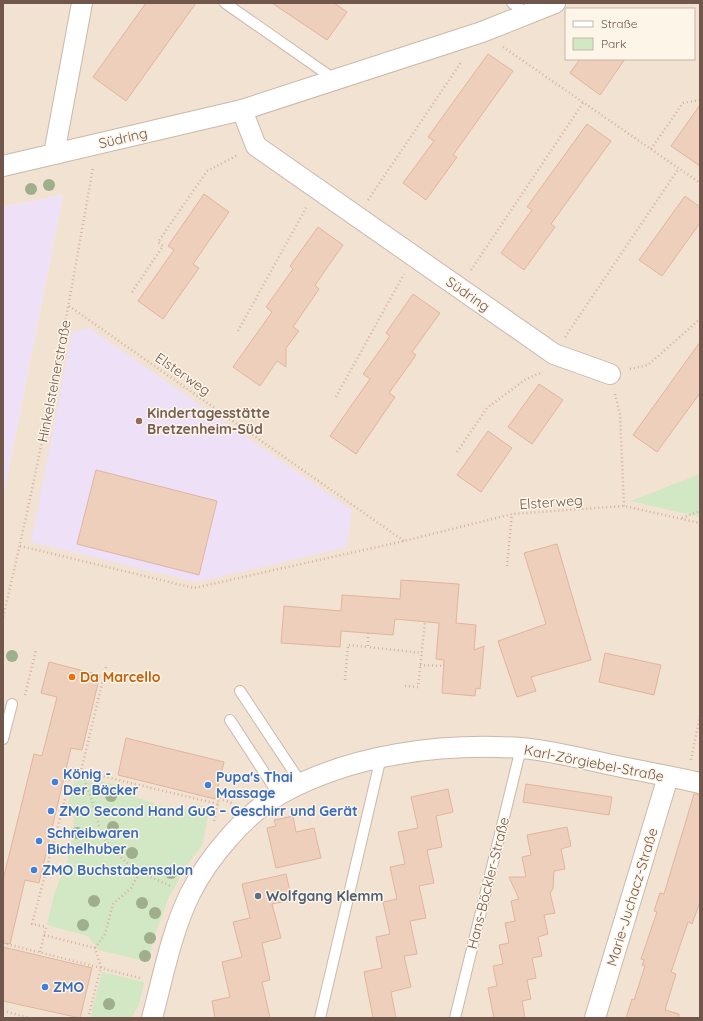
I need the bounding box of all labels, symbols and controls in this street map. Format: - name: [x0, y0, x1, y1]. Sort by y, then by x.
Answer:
- legend: [565, 8, 695, 60]
- text: Straße: [601, 16, 638, 31]
- text: Park: [601, 36, 626, 51]
- street label: Südring: [97, 124, 149, 152]
- street label: Südring: [443, 272, 493, 316]
- street label: Hinkelsteinerstraße: [33, 318, 75, 444]
- street label: Elsterweg: [152, 348, 214, 400]
- place label: Kindertagesstätte Bretzenheim-Süd: [147, 404, 270, 438]
- marker: Kindertagesstätte Bretzenheim-Süd: [134, 416, 144, 426]
- street label: Elsterweg: [519, 491, 583, 513]
- place label: Da Marcello: [80, 668, 161, 686]
- marker: Da Marcello: [67, 672, 77, 682]
- street label: Karl-Zörgiebel-Straße: [523, 741, 666, 785]
- place label: König - Der Bäcker: [63, 765, 139, 799]
- place label: Pupa's Thai Massage: [216, 768, 293, 802]
- marker: König - Der Bäcker: [50, 777, 60, 787]
- marker: Pupa's Thai Massage: [203, 780, 213, 790]
- place label: ZMO Second Hand GuG – Geschirr und Gerät: [59, 802, 358, 820]
- marker: ZMO Second Hand GuG – Geschirr und Gerät: [46, 806, 56, 816]
- street label: Hans-Böckler-Straße: [463, 815, 513, 951]
- place label: Schreibwaren Bichelhuber: [47, 824, 139, 858]
- street label: Marie-Juchacz-Straße: [602, 826, 662, 968]
- marker: Schreibwaren Bichelhuber: [34, 836, 44, 846]
- place label: ZMO Buchstabensalon: [42, 861, 193, 879]
- marker: ZMO Buchstabensalon: [29, 865, 39, 875]
- place label: Wolfgang Klemm: [266, 887, 383, 905]
- marker: Wolfgang Klemm: [253, 891, 263, 901]
- place label: ZMO: [53, 978, 85, 996]
- marker: ZMO: [40, 982, 50, 992]

